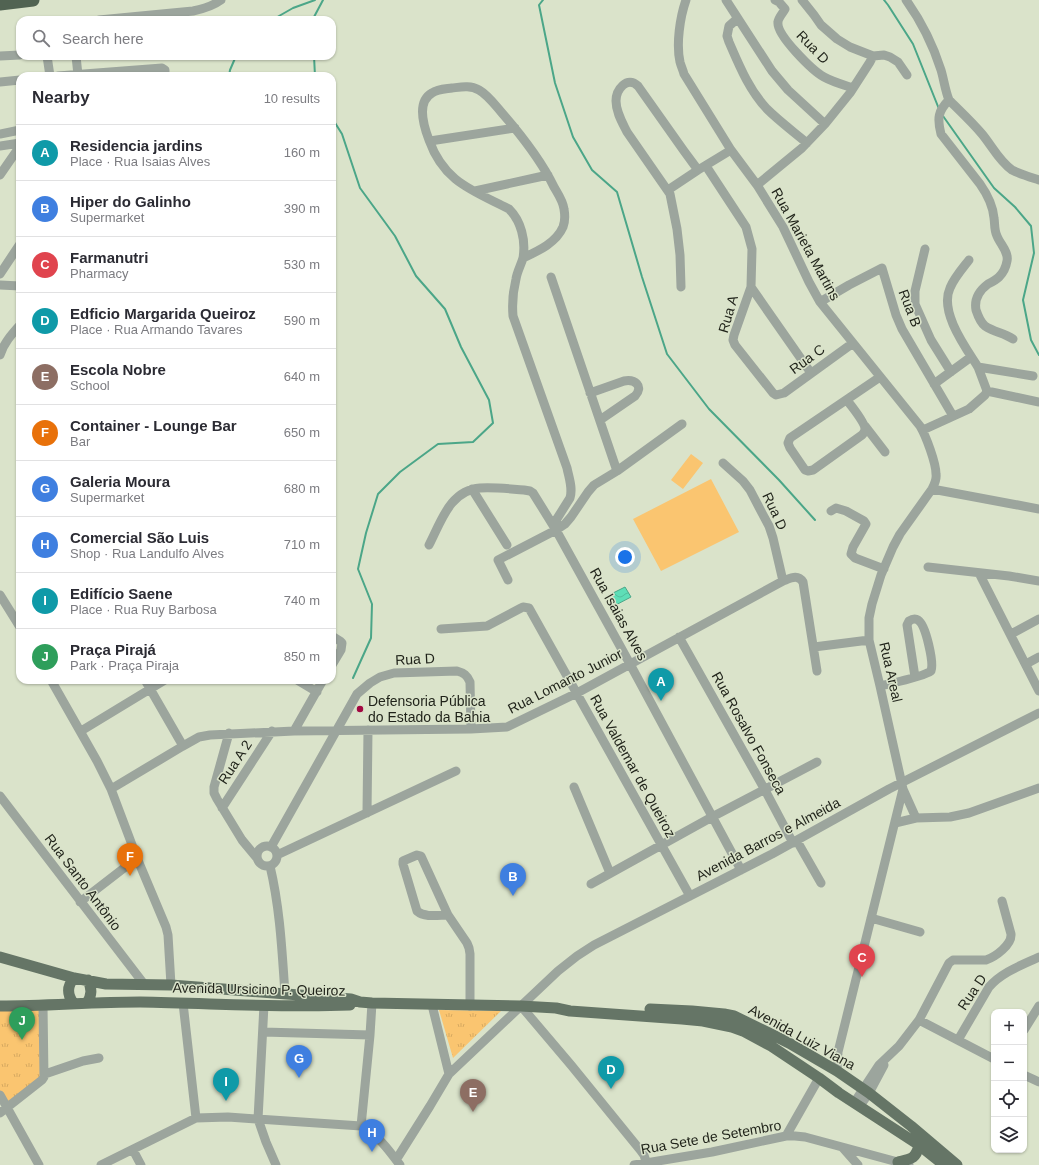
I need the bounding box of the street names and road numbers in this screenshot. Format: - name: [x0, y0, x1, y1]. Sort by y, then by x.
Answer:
- street label: Rua D: [793, 27, 833, 67]
- street label: Rua Marieta Martins: [768, 185, 844, 303]
- street label: Rua B: [896, 287, 924, 329]
- street label: Rua A: [715, 293, 741, 335]
- street label: Rua C: [786, 341, 828, 377]
- street label: Rua D: [759, 490, 791, 532]
- street label: Rua Isaias Alves: [587, 565, 651, 663]
- street label: Rua Areal: [876, 640, 906, 704]
- street label: Rua Lomanto Junior: [505, 645, 625, 717]
- street label: Rua D: [395, 650, 435, 668]
- street label: Rua Rosalvo Fonseca: [709, 669, 789, 797]
- street label: Rua Valdemar de Queiroz: [587, 692, 679, 840]
- street label: Rua A 2: [215, 737, 255, 787]
- street label: Avenida Barros e Almeida: [693, 794, 843, 884]
- street label: Rua Santo Antônio: [41, 831, 125, 934]
- street label: Rua D: [954, 971, 990, 1013]
- street label: Avenida Ursicino P. Queiroz: [172, 979, 346, 999]
- street label: Avenida Luiz Viana: [746, 1001, 858, 1073]
- street label: Rua Sete de Setembro: [639, 1117, 783, 1157]

